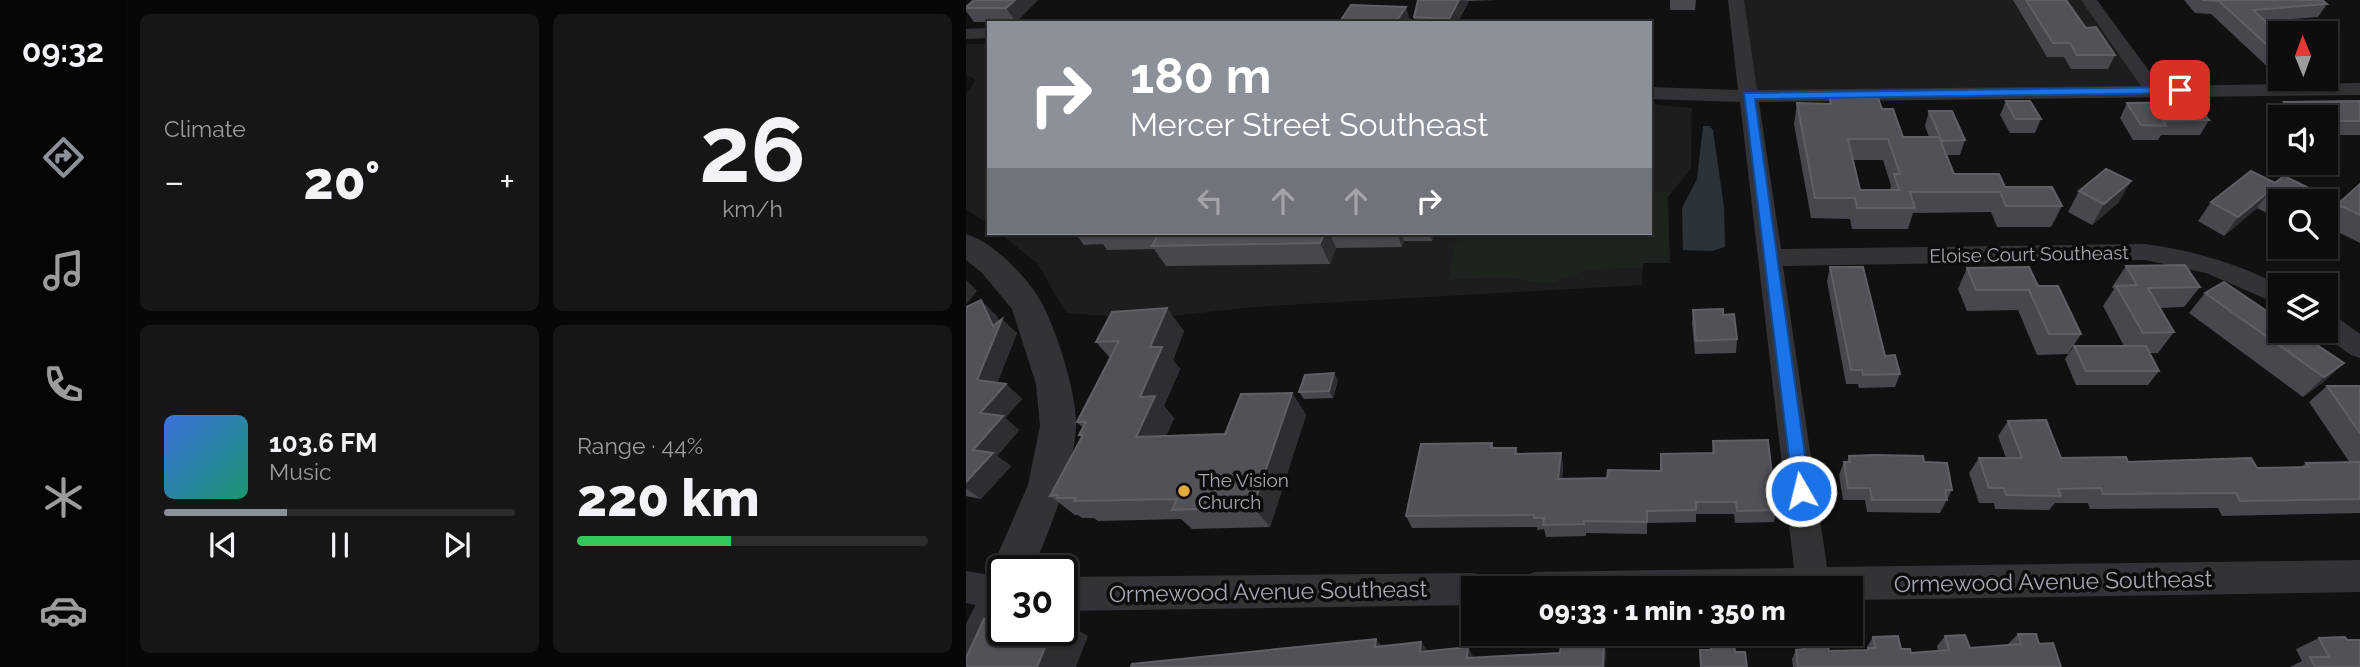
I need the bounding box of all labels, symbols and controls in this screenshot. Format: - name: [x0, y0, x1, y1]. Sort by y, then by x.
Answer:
- north arrow: [2268, 21, 2338, 91]
- map controls: [2268, 21, 2338, 343]
- text: 09:32: [22, 32, 104, 69]
- text: 180 m: [1130, 47, 1271, 104]
- icon: right: [1015, 49, 1106, 140]
- pin: [2150, 60, 2210, 120]
- icon: arrive: [2161, 71, 2199, 109]
- text: 26: [699, 96, 806, 203]
- button: sound: [2268, 105, 2338, 175]
- text: Mercer Street Southeast: [1130, 106, 1488, 143]
- text: Climate: [164, 115, 246, 142]
- icon: directions: [39, 133, 88, 182]
- text: 20°: [304, 150, 380, 211]
- text: −: [164, 159, 184, 204]
- text: +: [499, 159, 515, 204]
- icon: left: [1191, 182, 1229, 220]
- icon: ahead: [1264, 182, 1302, 220]
- icon: ahead: [1337, 182, 1375, 220]
- icon: right: [1410, 182, 1448, 220]
- button: search: [2268, 189, 2338, 259]
- text: km/h: [722, 195, 783, 222]
- street label: Eloise Court Southeast: [1929, 241, 2130, 267]
- icon: music: [39, 246, 88, 295]
- button: layers: [2268, 273, 2338, 343]
- icon: phone: [39, 360, 88, 409]
- text: 103.6 FM: [269, 428, 378, 458]
- text: Range · 44%: [577, 432, 703, 459]
- position arrow: [1764, 454, 1838, 528]
- text: Music: [269, 458, 332, 485]
- text: 220 km: [577, 467, 760, 528]
- place label: The Vision Church: [1198, 469, 1289, 513]
- icon: climate: [39, 473, 88, 522]
- marker: The Vision Church: [1176, 483, 1192, 499]
- icon: previous: [204, 526, 242, 564]
- icon: pause: [321, 526, 359, 564]
- icon: next: [438, 526, 476, 564]
- speed limit sign: 30: [987, 555, 1078, 646]
- street label: Ormewood Avenue Southeast: [1894, 565, 2213, 597]
- street label: Ormewood Avenue Southeast: [1109, 575, 1428, 607]
- icon: car: [39, 586, 88, 635]
- text: 09:33 · 1 min · 350 m: [1538, 596, 1786, 626]

